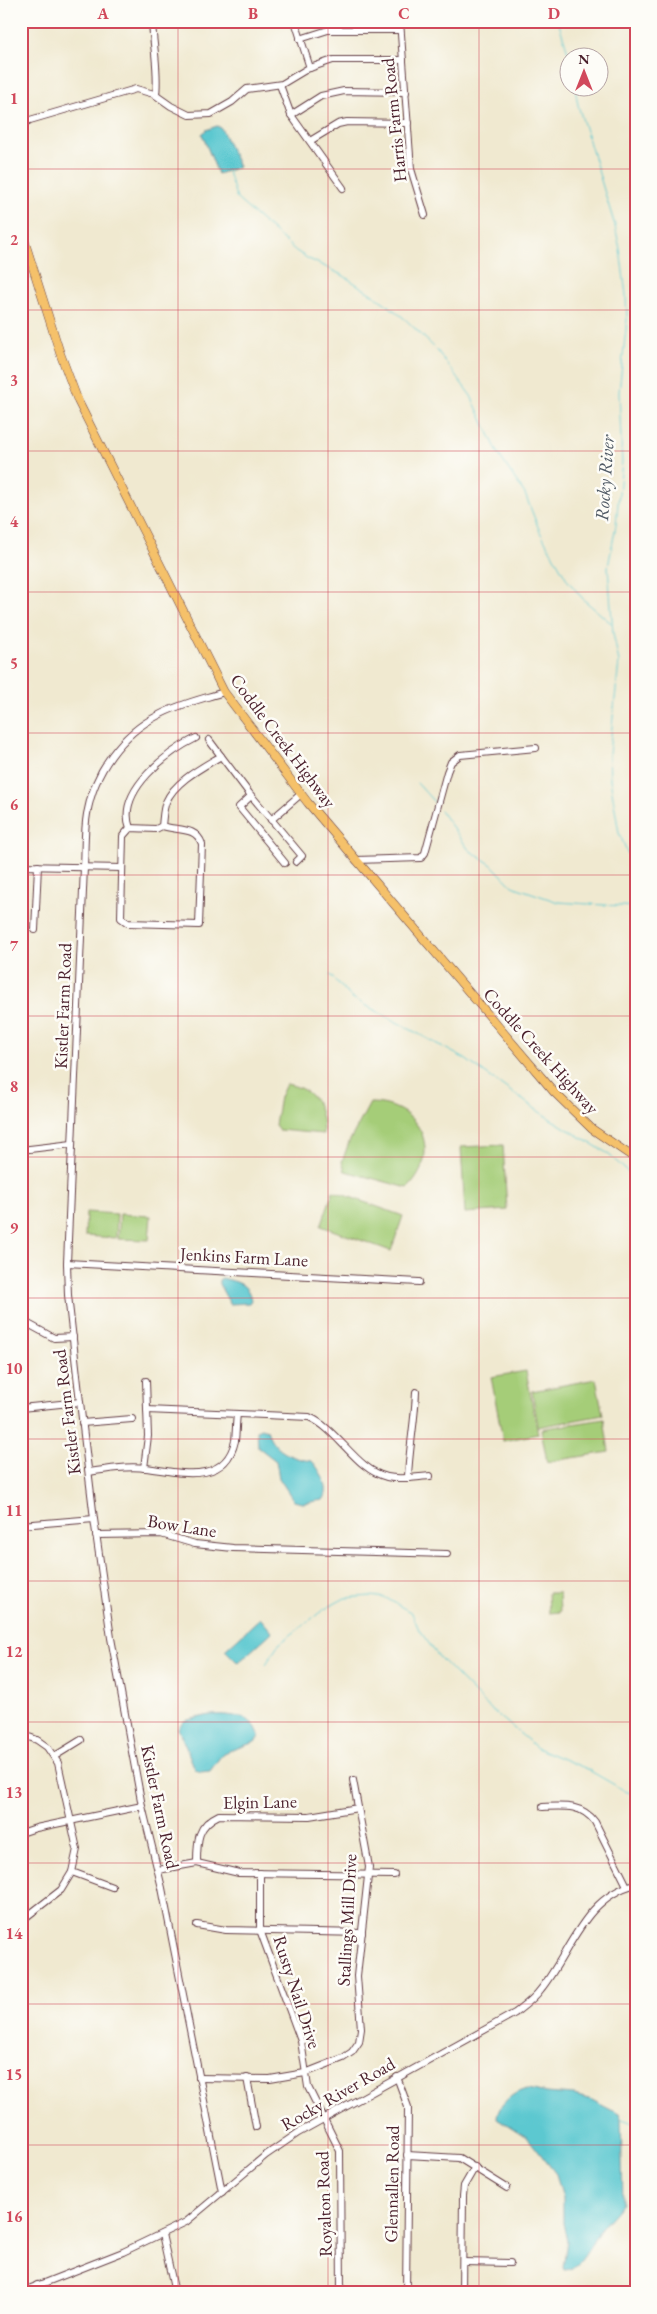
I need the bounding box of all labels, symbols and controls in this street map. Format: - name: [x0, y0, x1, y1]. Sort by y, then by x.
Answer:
- text: A: [96, 3, 109, 24]
- text: B: [248, 3, 258, 24]
- text: C: [398, 3, 410, 24]
- text: D: [548, 3, 560, 24]
- north arrow: [560, 48, 610, 98]
- text: N: [578, 50, 590, 68]
- street label: Harris Farm Road: [375, 56, 411, 183]
- text: 1: [10, 88, 18, 109]
- text: 2: [10, 229, 19, 250]
- text: 3: [10, 370, 18, 391]
- water label: Rocky River: [589, 433, 620, 522]
- text: 4: [10, 511, 19, 532]
- text: 5: [10, 653, 18, 674]
- street label: Coddle Creek Highway: [225, 669, 341, 812]
- text: 6: [10, 794, 19, 815]
- text: 7: [10, 935, 19, 956]
- street label: Kistler Farm Road: [49, 942, 76, 1069]
- street label: Coddle Creek Highway: [479, 983, 604, 1119]
- text: 8: [10, 1076, 18, 1097]
- text: 9: [10, 1217, 19, 1238]
- street label: Jenkins Farm Lane: [177, 1242, 309, 1271]
- street label: Kistler Farm Road: [47, 1347, 86, 1476]
- text: 10: [6, 1358, 23, 1379]
- text: 11: [6, 1500, 22, 1521]
- street label: Bow Lane: [146, 1509, 218, 1542]
- text: 12: [6, 1641, 23, 1662]
- street label: Kistler Farm Road: [136, 1743, 185, 1872]
- text: 13: [6, 1782, 22, 1803]
- street label: Elgin Lane: [223, 1789, 297, 1814]
- street label: Stallings Mill Drive: [332, 1853, 361, 1987]
- text: 14: [6, 1923, 23, 1944]
- street label: Rusty Nail Drive: [268, 1932, 327, 2051]
- street label: Rocky River Road: [277, 2051, 400, 2136]
- text: 15: [6, 2064, 22, 2085]
- street label: Glennallen Road: [379, 2124, 404, 2243]
- street label: Royalton Road: [310, 2150, 337, 2257]
- text: 16: [6, 2206, 23, 2227]

